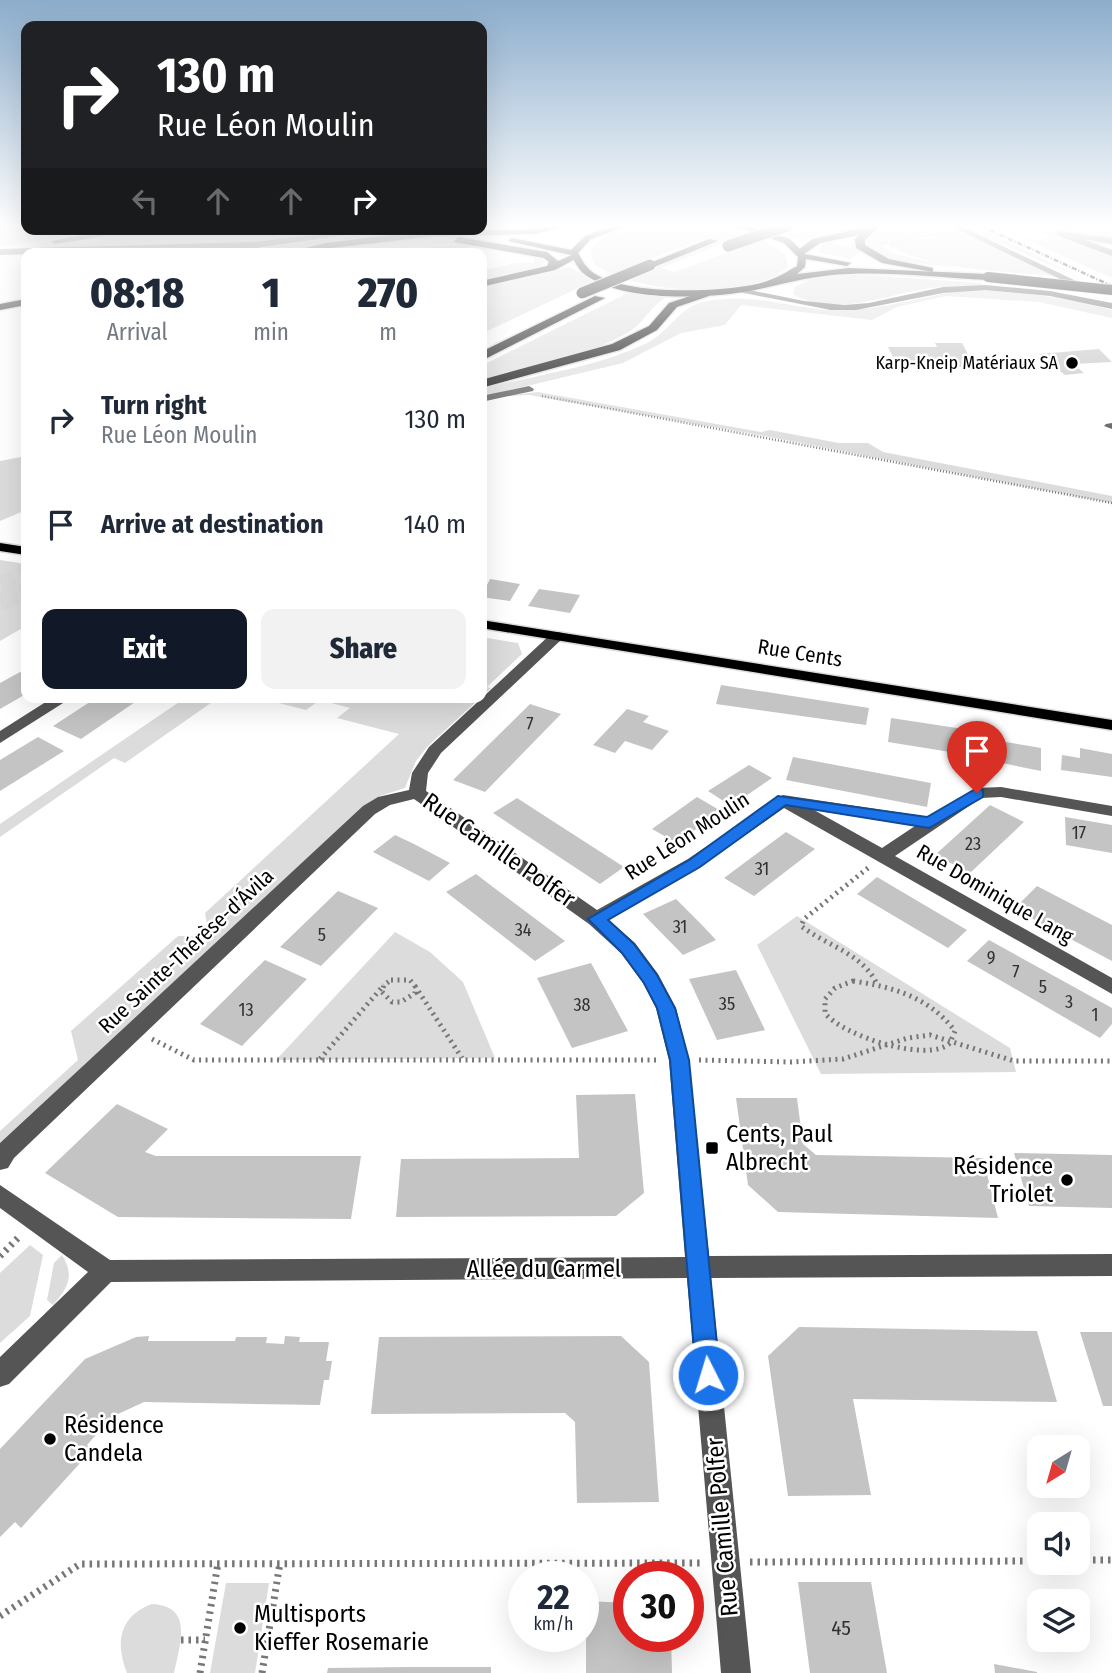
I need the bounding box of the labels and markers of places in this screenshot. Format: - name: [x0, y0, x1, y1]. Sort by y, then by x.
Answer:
- place label: Karp-Kneip Matériaux SA: [875, 352, 1059, 374]
- marker: Karp-Kneip Matériaux SA: [1064, 355, 1080, 371]
- pin: [947, 721, 1007, 793]
- place label: Cents, Paul Albrecht: [726, 1120, 833, 1176]
- marker: Cents, Paul Albrecht: [704, 1140, 720, 1156]
- place label: Résidence Triolet: [953, 1152, 1053, 1208]
- marker: Résidence Triolet: [1059, 1172, 1075, 1188]
- place label: Résidence Candela: [64, 1411, 164, 1467]
- marker: Résidence Candela: [42, 1431, 58, 1447]
- place label: Multisports Kieffer Rosemarie: [254, 1600, 429, 1656]
- marker: Multisports Kieffer Rosemarie: [232, 1620, 248, 1636]

